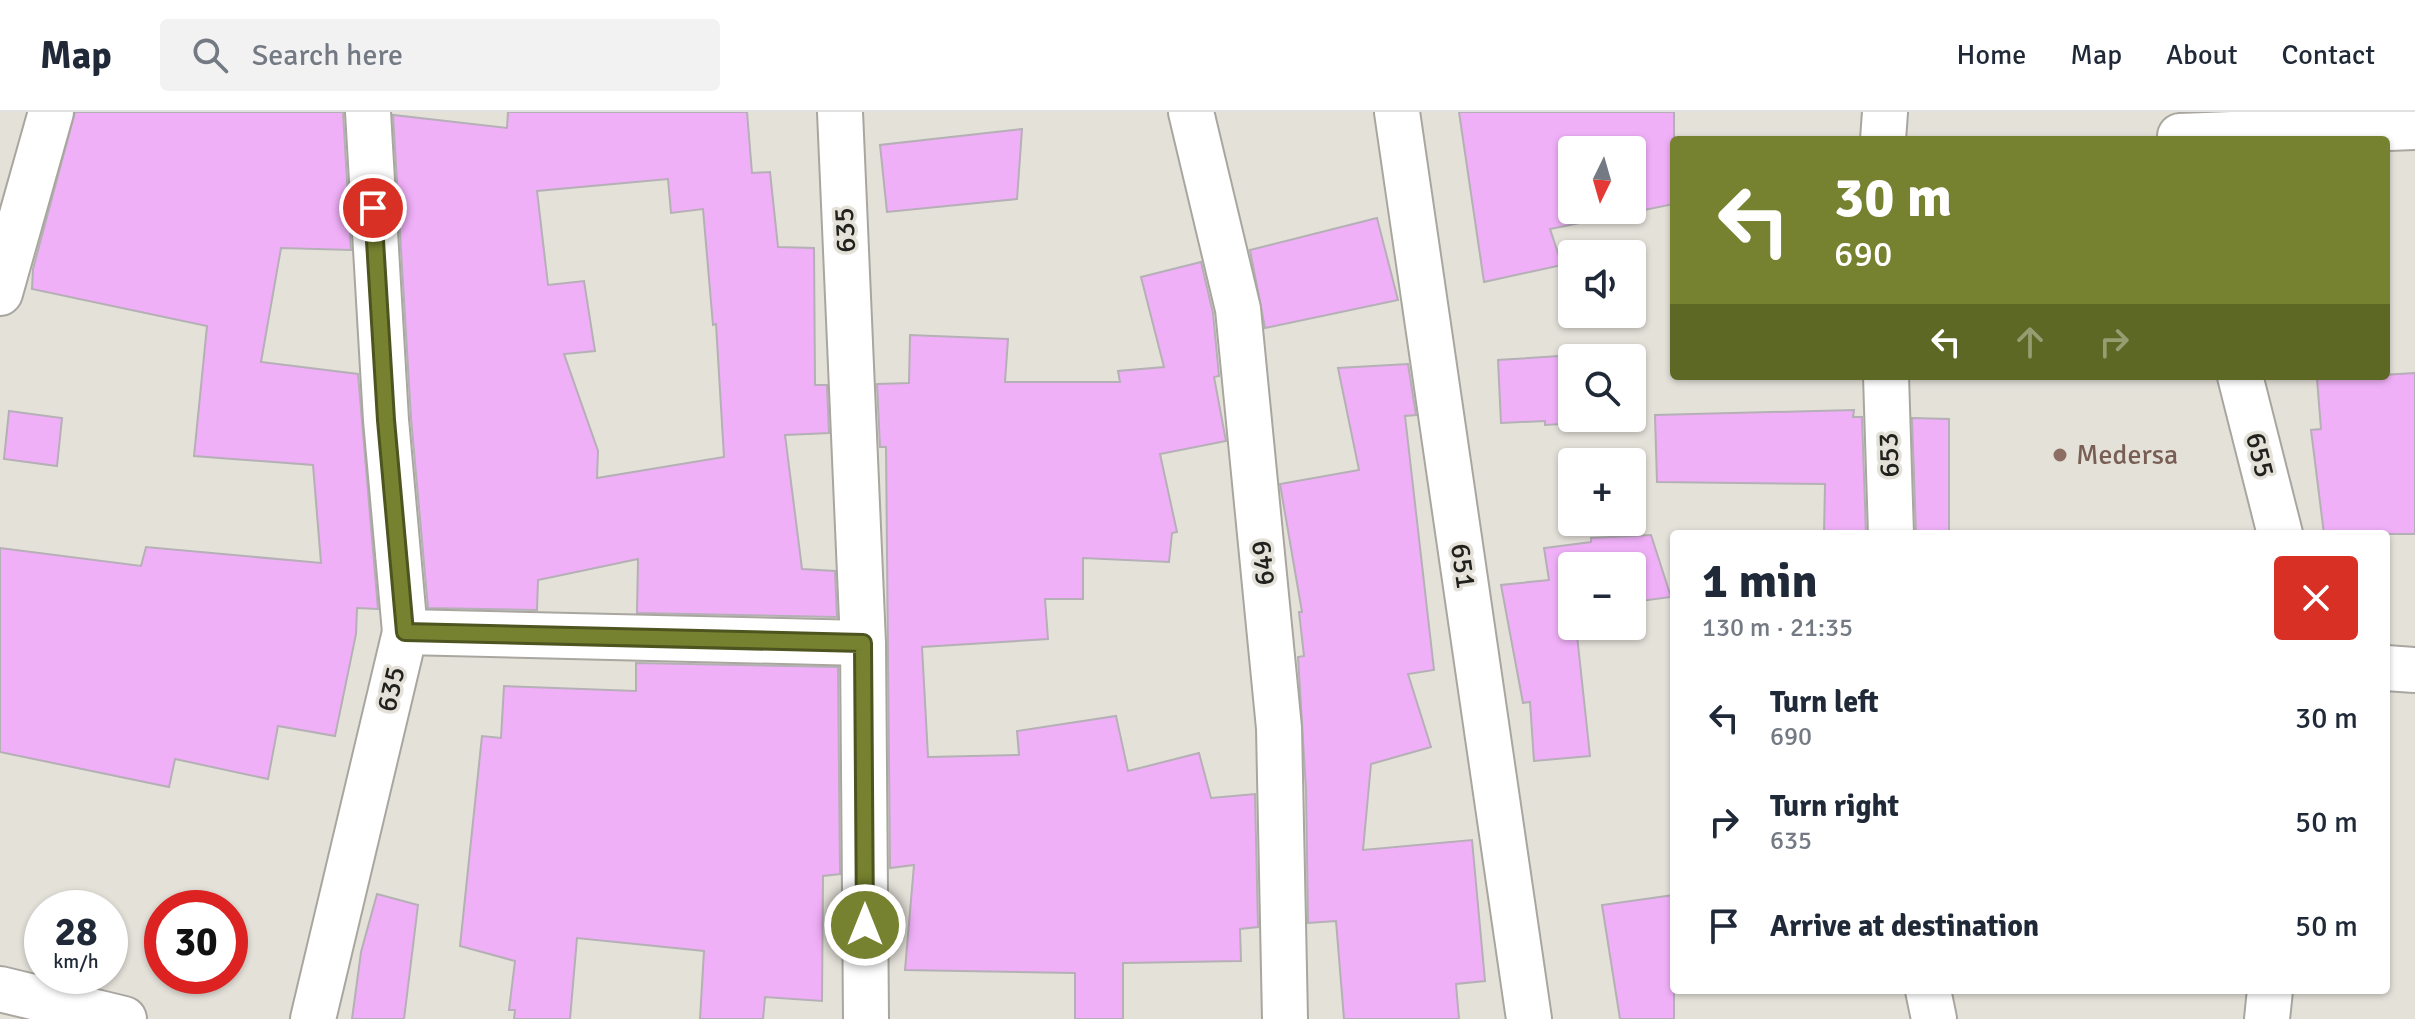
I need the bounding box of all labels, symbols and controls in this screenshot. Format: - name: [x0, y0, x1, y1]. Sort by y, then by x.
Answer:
- search box: [160, 19, 720, 91]
- text: Map: [40, 32, 112, 79]
- icon: search: [188, 33, 232, 77]
- text: Search here: [252, 37, 403, 74]
- text: Home: [1957, 38, 2026, 72]
- text: Map: [2070, 38, 2122, 72]
- text: About: [2166, 38, 2238, 72]
- text: Contact: [2282, 38, 2375, 72]
- north arrow: [1558, 136, 1646, 224]
- map controls: [1558, 136, 1646, 640]
- text: 30 m: [1834, 163, 1952, 232]
- icon: left: [1702, 168, 1806, 272]
- pin: [339, 174, 407, 242]
- icon: arrive: [351, 186, 395, 230]
- street label: 635: [827, 206, 863, 254]
- text: 690: [1834, 232, 1892, 277]
- button: sound: [1558, 240, 1646, 328]
- icon: left: [1924, 320, 1968, 364]
- icon: ahead: [2008, 320, 2052, 364]
- icon: right: [2092, 320, 2136, 364]
- button: search: [1558, 344, 1646, 432]
- street label: 655: [2238, 429, 2282, 481]
- street label: 653: [1871, 432, 1907, 478]
- place label: Medersa: [2076, 438, 2178, 472]
- marker: Medersa: [2051, 446, 2069, 464]
- button: +: [1558, 448, 1646, 536]
- street label: 649: [1244, 539, 1282, 587]
- street label: 651: [1443, 541, 1483, 591]
- button: −: [1558, 552, 1646, 640]
- text: 1 min: [1702, 552, 1818, 611]
- button: close: [2274, 556, 2358, 640]
- text: 130 m · 21:35: [1702, 612, 1853, 644]
- street label: 635: [369, 663, 413, 715]
- text: Turn left: [1770, 684, 1879, 721]
- icon: left: [1702, 696, 1746, 740]
- text: 30 m: [2295, 700, 2358, 737]
- text: 690: [1770, 721, 1812, 753]
- text: Turn right: [1770, 788, 1899, 825]
- icon: right: [1702, 800, 1746, 844]
- text: 50 m: [2295, 804, 2358, 841]
- text: 635: [1770, 825, 1812, 857]
- position arrow: [823, 883, 907, 967]
- speed limit sign: 30: [144, 890, 248, 994]
- icon: arrive: [1702, 904, 1746, 948]
- text: 28: [54, 907, 98, 957]
- text: Arrive at destination: [1770, 908, 2039, 945]
- text: 50 m: [2295, 908, 2358, 945]
- text: km/h: [53, 949, 99, 974]

